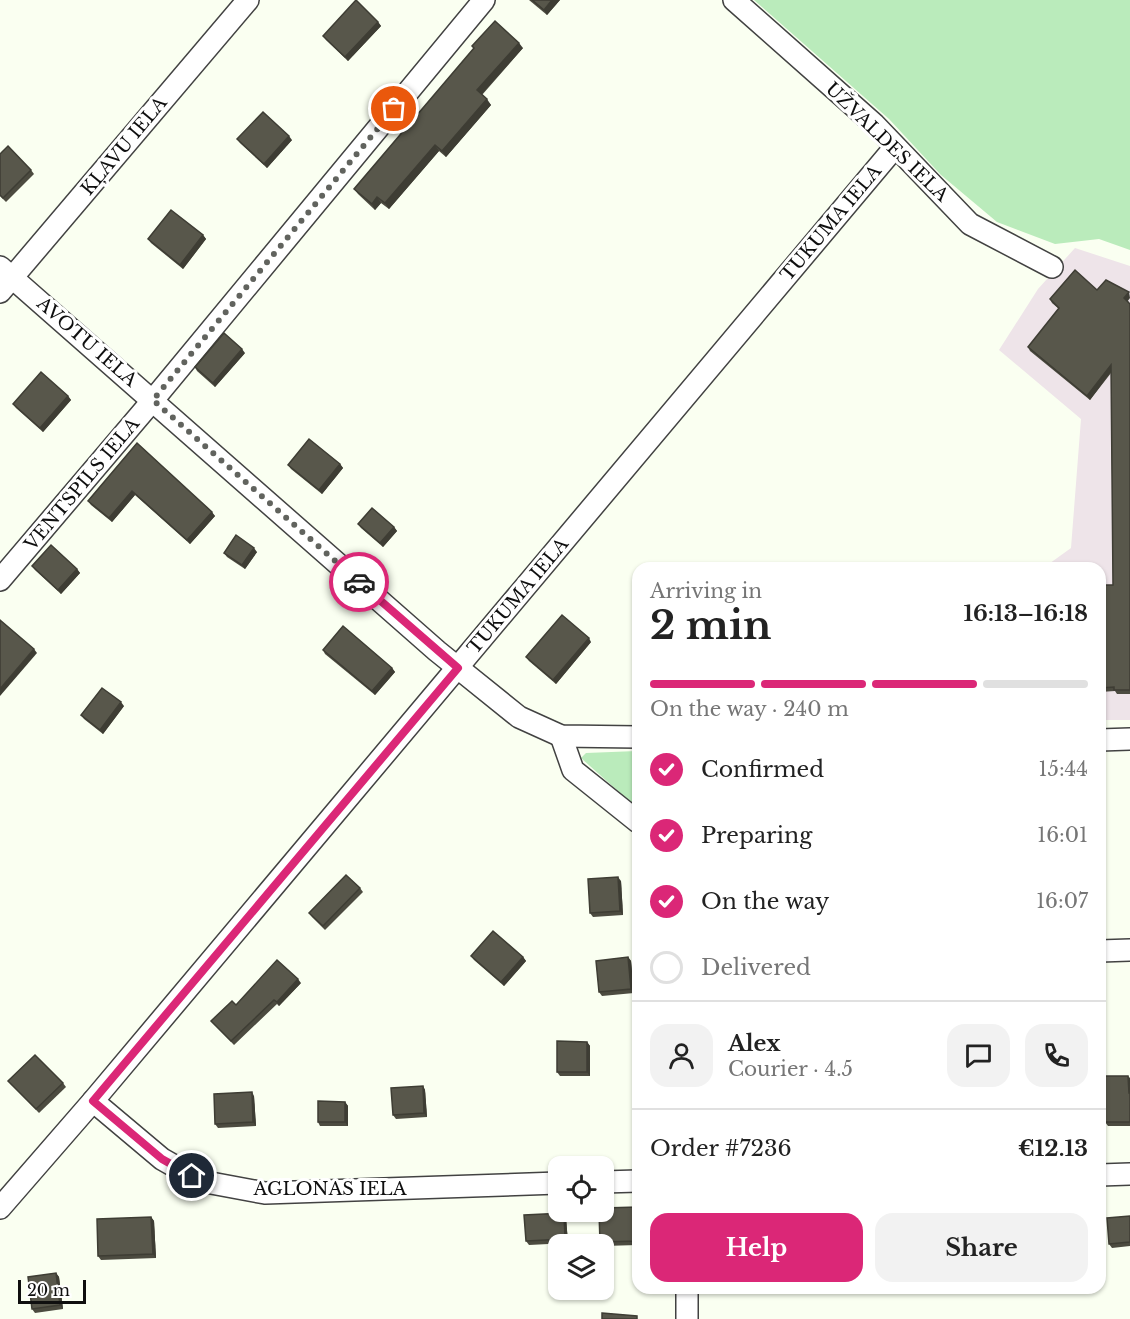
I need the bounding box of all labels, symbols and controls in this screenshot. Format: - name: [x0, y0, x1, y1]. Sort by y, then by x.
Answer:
- street label: UŽVALDES IELA: [821, 77, 954, 207]
- pin: [368, 83, 419, 134]
- street label: KĻAVU IELA: [76, 91, 172, 200]
- icon: bag: [377, 92, 410, 125]
- street label: TUKUMA IELA: [776, 160, 887, 286]
- street label: AVOTU IELA: [32, 292, 142, 392]
- street label: VENTSPILS IELA: [19, 412, 145, 556]
- street label: TUKUMA IELA: [463, 533, 574, 659]
- courier: [329, 552, 389, 612]
- icon: car: [343, 566, 376, 599]
- text: Arriving in: [650, 579, 762, 603]
- text: 16:13–16:18: [963, 600, 1088, 627]
- text: 2 min: [650, 601, 771, 650]
- text: On the way · 240 m: [650, 697, 849, 721]
- icon: check: [650, 753, 683, 786]
- text: Confirmed: [701, 756, 824, 783]
- text: 15:44: [1039, 757, 1088, 781]
- icon: check: [650, 819, 683, 852]
- text: Preparing: [701, 822, 812, 849]
- text: 16:01: [1037, 823, 1088, 847]
- icon: check: [650, 885, 683, 918]
- text: On the way: [701, 888, 829, 915]
- text: 16:07: [1036, 889, 1088, 913]
- text: Delivered: [701, 954, 811, 981]
- button: person: [650, 1024, 713, 1087]
- button: chat: [947, 1024, 1010, 1087]
- button: phone: [1025, 1024, 1088, 1087]
- text: Alex: [728, 1030, 781, 1057]
- text: Courier · 4.5: [728, 1057, 853, 1081]
- text: Order #7236: [650, 1135, 792, 1162]
- text: €12.13: [1018, 1135, 1088, 1162]
- pin: [166, 1150, 217, 1201]
- map controls: [548, 1156, 614, 1300]
- button: locate: [548, 1156, 614, 1222]
- icon: home: [175, 1159, 208, 1192]
- street label: AGLONAS IELA: [252, 1178, 408, 1200]
- button: Help: [650, 1213, 863, 1282]
- button: Share: [875, 1213, 1088, 1282]
- button: layers: [548, 1234, 614, 1300]
- scale bar: [18, 1277, 86, 1304]
- text: 20 m: [27, 1280, 70, 1300]

